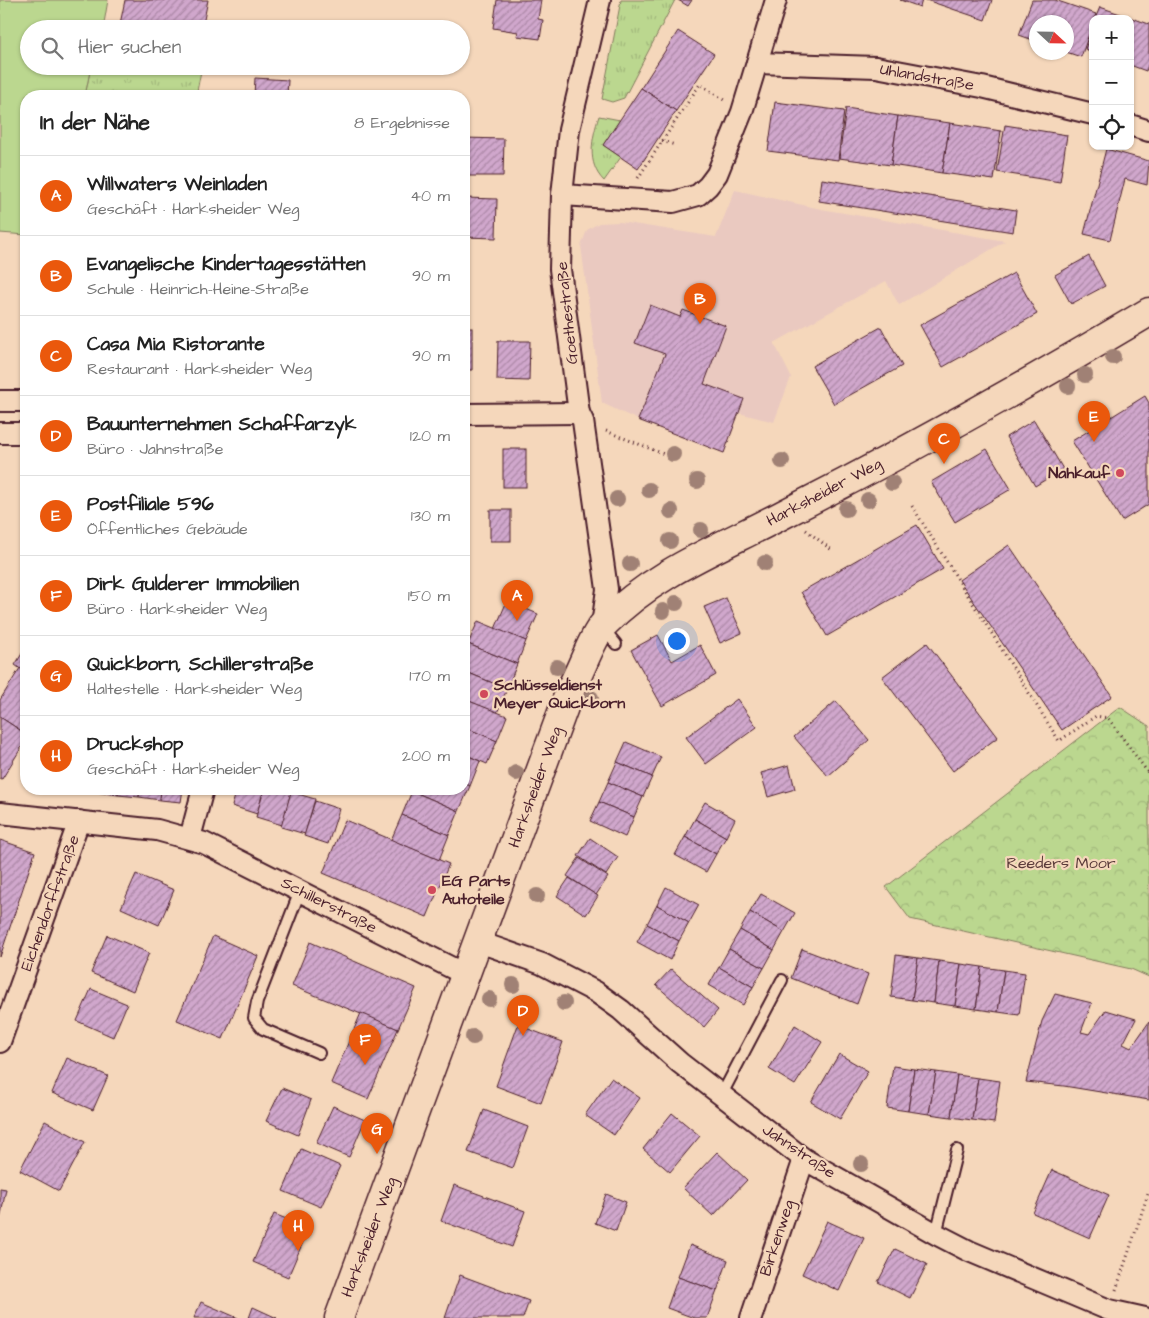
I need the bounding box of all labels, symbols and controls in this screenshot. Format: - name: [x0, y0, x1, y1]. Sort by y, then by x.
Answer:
- north arrow: [1029, 15, 1074, 60]
- map controls: [1089, 15, 1134, 150]
- button: +: [1089, 15, 1134, 60]
- search box: [20, 20, 470, 75]
- icon: search: [38, 34, 66, 62]
- text: Hier suchen: [78, 34, 181, 61]
- street label: Uhlandstraße: [878, 58, 976, 96]
- button: −: [1089, 60, 1134, 105]
- button: locate: [1089, 105, 1134, 150]
- text: In der Nähe: [40, 108, 150, 137]
- text: 8 Ergebnisse: [354, 112, 450, 134]
- text: Willwaters Weinladen: [87, 171, 267, 198]
- text: A: [51, 185, 61, 207]
- text: 40 m: [410, 185, 450, 207]
- text: Geschäft · Harksheider Weg: [87, 198, 300, 220]
- text: Evangelische Kindertagesstätten: [87, 251, 365, 278]
- street label: Goethestraße: [551, 260, 583, 366]
- text: B: [50, 265, 62, 287]
- text: 90 m: [412, 265, 450, 287]
- text: Schule · Heinrich-Heine-Straße: [87, 278, 309, 300]
- pin: B: [684, 283, 716, 324]
- text: Casa Mia Ristorante: [87, 331, 265, 358]
- text: C: [50, 345, 62, 367]
- text: 90 m: [412, 345, 450, 367]
- text: Restaurant · Harksheider Weg: [87, 358, 312, 380]
- pin: E: [1078, 401, 1110, 442]
- text: Bauunternehmen Schaffarzyk: [87, 411, 356, 438]
- pin: C: [928, 423, 960, 464]
- text: D: [51, 425, 61, 447]
- text: 120 m: [410, 425, 450, 447]
- text: Büro · Jahnstraße: [87, 438, 223, 460]
- street label: Harksheider Weg: [763, 452, 886, 533]
- place label: Nahkauf: [1048, 462, 1111, 484]
- marker: Nahkauf: [1114, 467, 1126, 479]
- text: Postfiliale 596: [87, 491, 214, 518]
- text: E: [51, 505, 61, 527]
- text: 130 m: [411, 505, 450, 527]
- text: Öffentliches Gebäude: [87, 518, 248, 540]
- text: Dirk Gulderer Immobilien: [87, 571, 299, 598]
- pin: A: [501, 580, 533, 621]
- text: F: [50, 585, 62, 607]
- text: 150 m: [408, 585, 450, 607]
- text: Büro · Harksheider Weg: [87, 598, 267, 620]
- your location: [664, 628, 690, 654]
- text: Quickborn, Schillerstraße: [87, 651, 314, 678]
- text: G: [50, 665, 62, 687]
- text: 170 m: [409, 665, 450, 687]
- place label: Schlüsseldienst Meyer Quickborn: [493, 674, 625, 715]
- text: Haltestelle · Harksheider Weg: [87, 678, 302, 700]
- marker: Schlüsseldienst Meyer Quickborn: [478, 688, 490, 700]
- street label: Harksheider Weg: [503, 723, 568, 851]
- text: Druckshop: [87, 731, 183, 758]
- text: H: [51, 745, 61, 767]
- text: 200 m: [402, 745, 450, 767]
- text: Geschäft · Harksheider Weg: [87, 758, 300, 780]
- street label: Eichendorffstraße: [15, 832, 85, 974]
- park label: Reeders Moor: [1007, 852, 1116, 874]
- place label: EG Parts Autoteile: [442, 870, 511, 910]
- street label: Schillerstraße: [277, 871, 381, 939]
- marker: EG Parts Autoteile: [426, 884, 438, 896]
- pin: D: [507, 995, 539, 1036]
- pin: F: [349, 1024, 381, 1065]
- pin: G: [361, 1113, 393, 1154]
- street label: Jahnstraße: [758, 1118, 840, 1184]
- street label: Harksheider Weg: [336, 1174, 403, 1301]
- street label: Birkenweg: [754, 1197, 801, 1279]
- pin: H: [282, 1210, 314, 1251]

